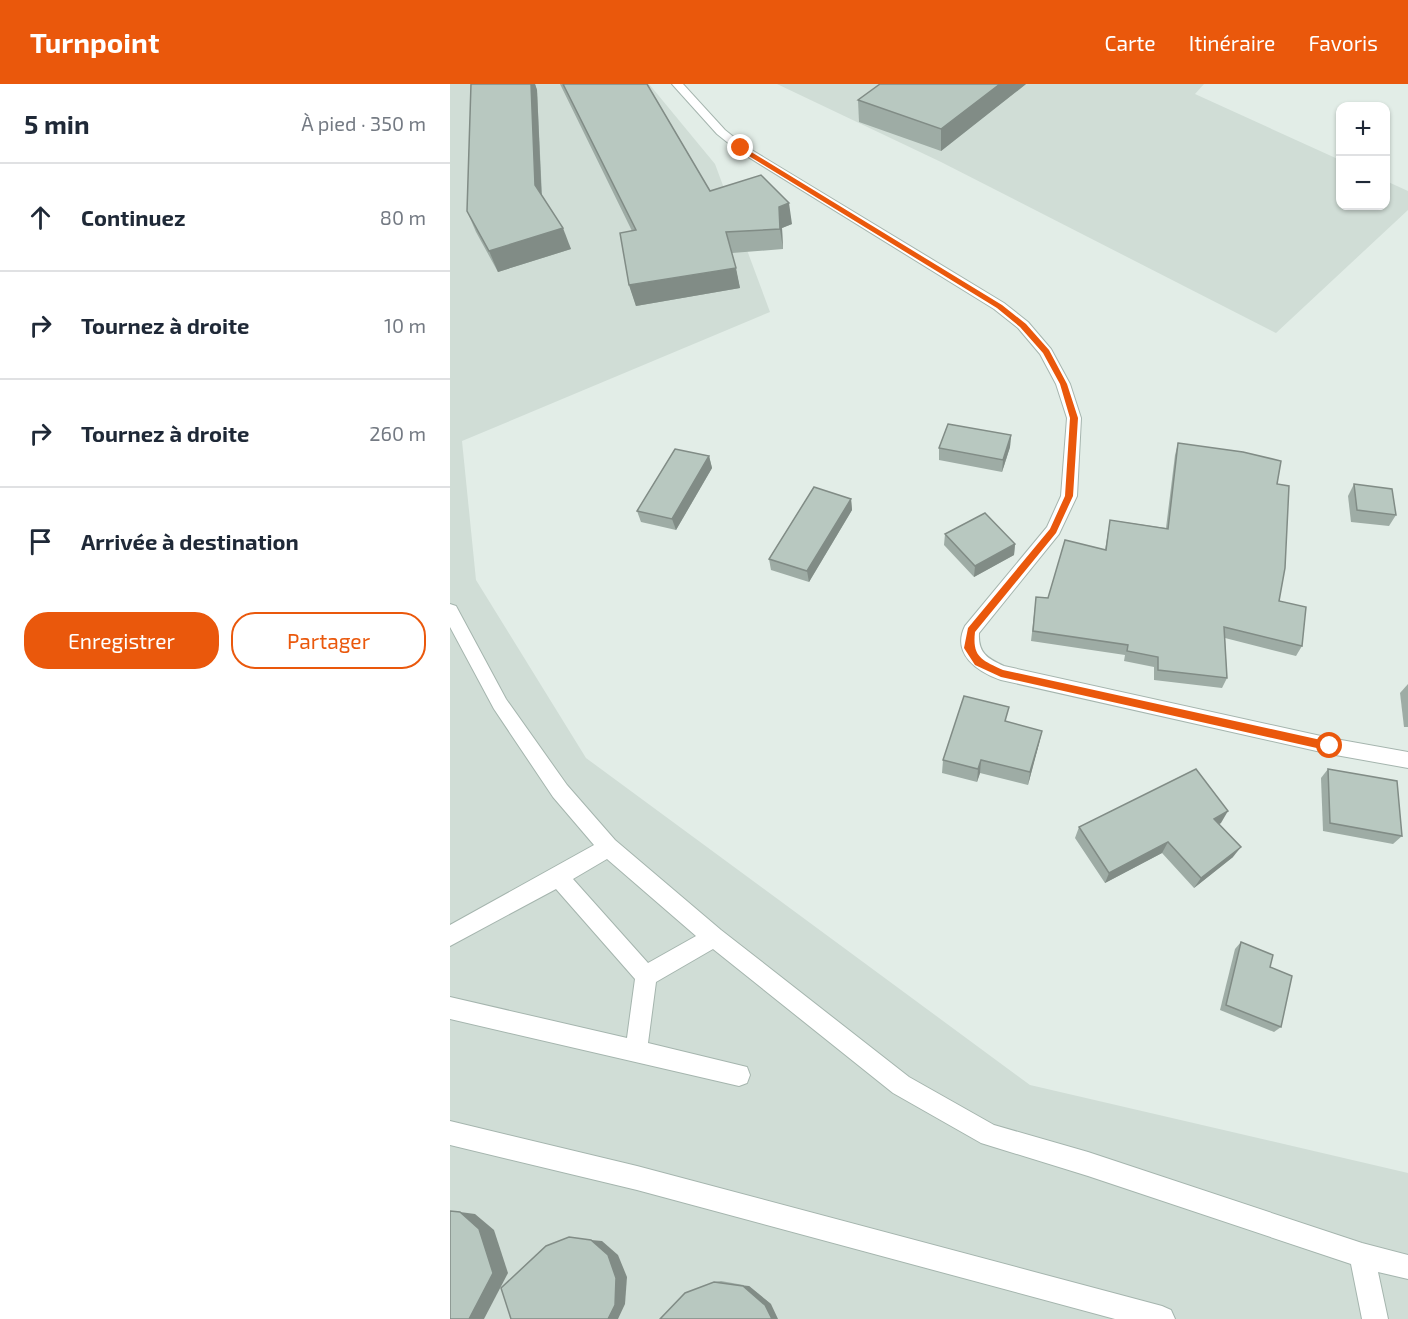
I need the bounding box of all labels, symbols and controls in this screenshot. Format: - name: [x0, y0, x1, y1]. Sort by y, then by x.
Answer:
- text: Turnpoint: [30, 25, 159, 59]
- text: Carte: [1104, 30, 1156, 55]
- text: Itinéraire: [1189, 30, 1275, 55]
- text: Favoris: [1308, 30, 1378, 55]
- map controls: [1336, 102, 1390, 210]
- button: +: [1336, 102, 1390, 156]
- text: 5 min: [24, 108, 90, 139]
- text: À pied · 350 m: [301, 111, 426, 135]
- route end: [727, 134, 753, 160]
- button: −: [1336, 156, 1390, 210]
- icon: ahead: [24, 201, 57, 234]
- text: Continuez: [81, 204, 185, 230]
- text: 80 m: [380, 205, 426, 229]
- icon: right: [24, 309, 57, 342]
- text: Tournez à droite: [81, 312, 250, 338]
- text: 10 m: [384, 313, 426, 337]
- icon: right: [24, 417, 57, 450]
- text: Tournez à droite: [81, 420, 250, 446]
- text: 260 m: [369, 421, 426, 445]
- icon: arrive: [24, 525, 57, 558]
- text: Arrivée à destination: [81, 528, 299, 554]
- button: Enregistrer: [24, 612, 219, 669]
- button: Partager: [231, 612, 426, 669]
- route start: [1316, 732, 1342, 758]

